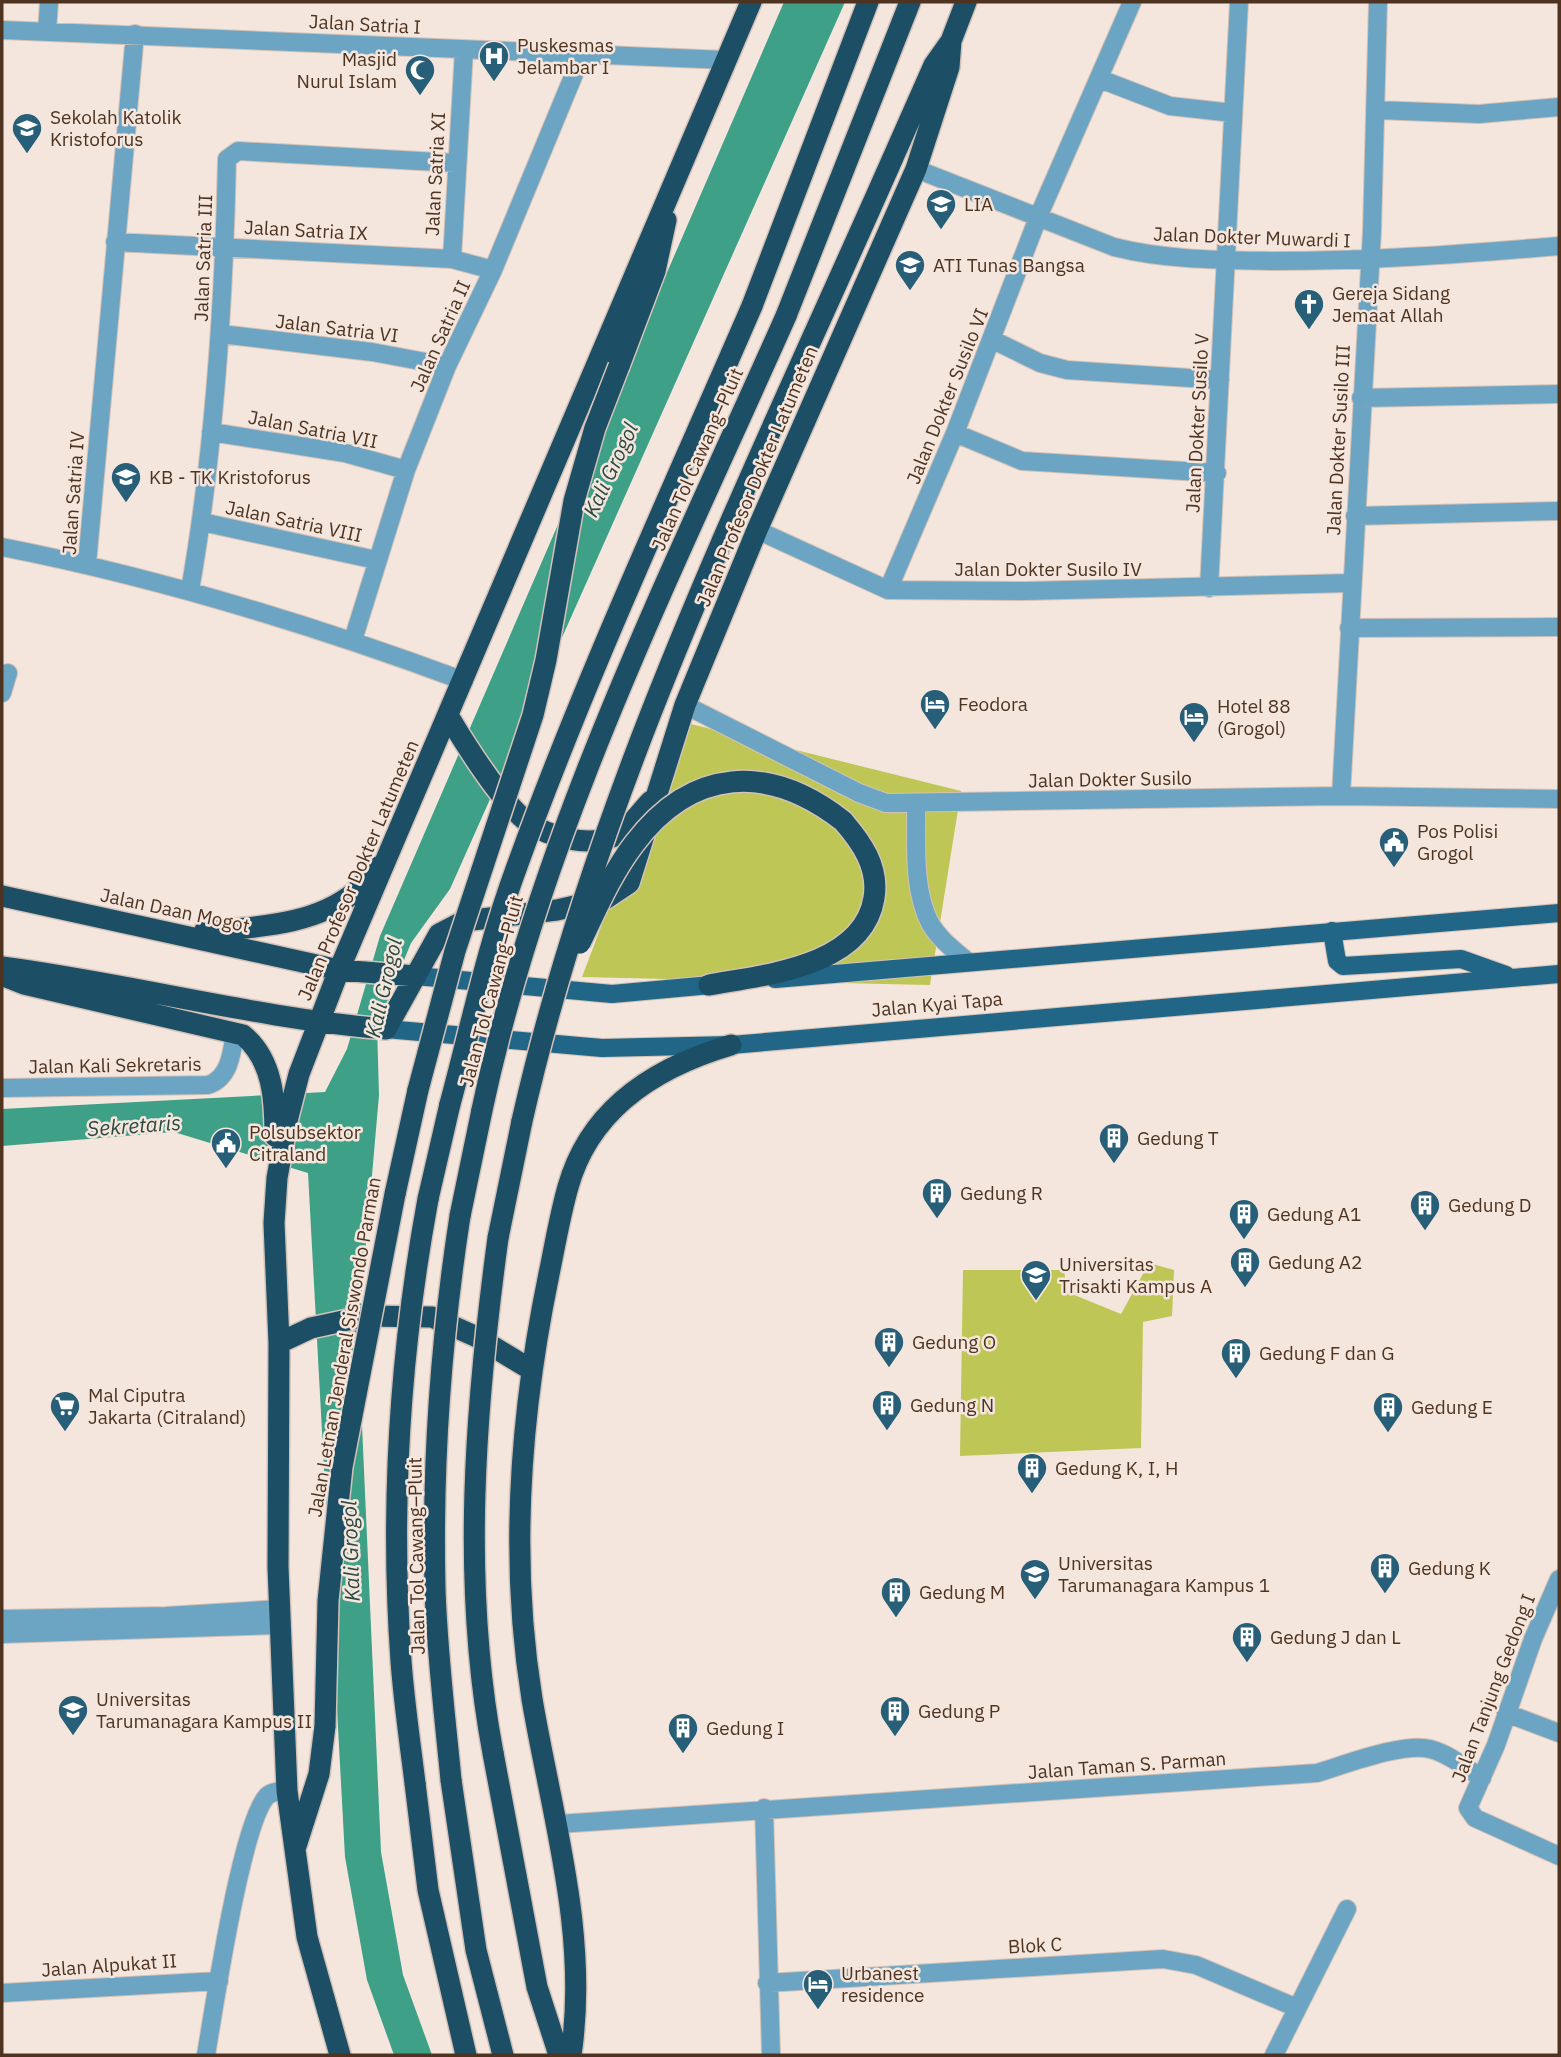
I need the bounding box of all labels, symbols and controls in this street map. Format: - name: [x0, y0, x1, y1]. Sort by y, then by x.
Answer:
- street label: Jalan Satria I: [308, 9, 422, 39]
- place label: Puskesmas Jelambar I: [517, 33, 614, 79]
- hospital icon: Puskesmas Jelambar I: [477, 39, 511, 83]
- place label: Masjid Nurul Islam: [297, 47, 397, 93]
- mosque icon: Masjid Nurul Islam: [403, 53, 437, 97]
- place label: Sekolah Katolik Kristoforus: [50, 105, 181, 151]
- school or university icon: Sekolah Katolik Kristoforus: [10, 111, 44, 155]
- street label: Jalan Satria XI: [420, 112, 450, 236]
- school or university icon: LIA: [924, 187, 958, 231]
- place label: LIA: [964, 192, 993, 216]
- street label: Jalan Satria III: [189, 194, 217, 322]
- street label: Jalan Satria IX: [244, 215, 369, 245]
- street label: Jalan Dokter Muwardi I: [1153, 222, 1351, 252]
- school or university icon: ATI Tunas Bangsa: [893, 248, 927, 292]
- place label: ATI Tunas Bangsa: [933, 253, 1085, 277]
- street label: Jalan Satria II: [405, 276, 475, 396]
- place label: Gereja Sidang Jemaat Allah: [1332, 281, 1450, 327]
- church icon: Gereja Sidang Jemaat Allah: [1292, 287, 1326, 331]
- street label: Jalan Dokter Susilo VI: [901, 305, 993, 487]
- street label: Jalan Satria VI: [274, 309, 400, 347]
- street label: Jalan Dokter Susilo V: [1180, 332, 1214, 513]
- street label: Jalan Profesor Dokter Latumeten: [691, 342, 823, 610]
- street label: Jalan Dokter Susilo III: [1321, 344, 1355, 536]
- street label: Jalan Tol Cawang–Pluit: [646, 364, 748, 554]
- street label: Jalan Satria VII: [246, 405, 380, 453]
- water label: Kali Grogol: [576, 417, 644, 521]
- street label: Jalan Satria IV: [57, 430, 89, 556]
- school or university icon: KB - TK Kristoforus: [109, 460, 143, 504]
- place label: KB - TK Kristoforus: [149, 465, 311, 489]
- street label: Jalan Satria VIII: [224, 495, 364, 547]
- street label: Jalan Dokter Susilo IV: [954, 557, 1142, 581]
- hotel icon: Feodora: [918, 687, 952, 731]
- place label: Feodora: [958, 692, 1028, 716]
- place label: Hotel 88 (Grogol): [1217, 694, 1291, 740]
- hotel icon: Hotel 88 (Grogol): [1177, 700, 1211, 744]
- street label: Jalan Profesor Dokter Latumeten: [292, 736, 424, 1004]
- street label: Jalan Dokter Susilo: [1028, 766, 1192, 792]
- place label: Pos Polisi Grogol: [1417, 819, 1498, 865]
- public building icon: Pos Polisi Grogol: [1377, 825, 1411, 869]
- street label: Jalan Daan Mogot: [98, 882, 252, 938]
- street label: Jalan Tol Cawang–Pluit: [454, 892, 528, 1090]
- water label: Kali Grogol: [358, 935, 408, 1040]
- street label: Jalan Kyai Tapa: [870, 986, 1004, 1022]
- street label: Jalan Kali Sekretaris: [28, 1051, 202, 1079]
- water label: Sekretaris: [86, 1108, 182, 1142]
- place label: Polsubsektor Citraland: [249, 1120, 361, 1166]
- building icon: Gedung T: [1097, 1121, 1131, 1165]
- public building icon: Polsubsektor Citraland: [209, 1126, 243, 1170]
- place label: Gedung T: [1137, 1126, 1219, 1150]
- street label: Jalan Letnan Jenderal Siswondo Parman: [302, 1175, 386, 1519]
- building icon: Gedung R: [920, 1176, 954, 1220]
- place label: Gedung R: [960, 1181, 1043, 1205]
- building icon: Gedung D: [1408, 1188, 1442, 1232]
- place label: Gedung D: [1448, 1193, 1532, 1217]
- building icon: Gedung A1: [1227, 1197, 1261, 1241]
- place label: Gedung A1: [1267, 1202, 1361, 1226]
- building icon: Gedung A2: [1228, 1245, 1262, 1289]
- place label: Gedung A2: [1268, 1250, 1362, 1274]
- place label: Universitas Trisakti Kampus A: [1059, 1252, 1212, 1298]
- school or university icon: Universitas Trisakti Kampus A: [1019, 1258, 1053, 1302]
- building icon: Gedung O: [872, 1325, 906, 1369]
- place label: Gedung O: [912, 1330, 996, 1354]
- building icon: Gedung F dan G: [1219, 1336, 1253, 1380]
- place label: Gedung F dan G: [1259, 1341, 1395, 1365]
- place label: Mal Ciputra Jakarta (Citraland): [88, 1383, 246, 1429]
- building icon: Gedung N: [870, 1388, 904, 1432]
- supermarket icon: Mal Ciputra Jakarta (Citraland): [48, 1389, 82, 1433]
- building icon: Gedung E: [1371, 1390, 1405, 1434]
- place label: Gedung N: [910, 1393, 994, 1417]
- place label: Gedung E: [1411, 1395, 1493, 1419]
- building icon: Gedung K, I, H: [1015, 1451, 1049, 1495]
- place label: Gedung K, I, H: [1055, 1456, 1178, 1480]
- street label: Jalan Tol Cawang–Pluit: [402, 1457, 430, 1655]
- water label: Kali Grogol: [334, 1500, 366, 1602]
- place label: Universitas Tarumanagara Kampus 1: [1058, 1551, 1270, 1597]
- building icon: Gedung K: [1368, 1551, 1402, 1595]
- place label: Gedung K: [1408, 1556, 1491, 1580]
- school or university icon: Universitas Tarumanagara Kampus 1: [1018, 1557, 1052, 1601]
- building icon: Gedung M: [879, 1575, 913, 1619]
- place label: Gedung M: [919, 1580, 1005, 1604]
- street label: Jalan Tanjung Gedong I: [1446, 1590, 1540, 1786]
- building icon: Gedung J dan L: [1230, 1620, 1264, 1664]
- place label: Gedung J dan L: [1270, 1625, 1401, 1649]
- place label: Universitas Tarumanagara Kampus II: [96, 1687, 312, 1733]
- school or university icon: Universitas Tarumanagara Kampus II: [56, 1693, 90, 1737]
- building icon: Gedung P: [878, 1694, 912, 1738]
- place label: Gedung P: [918, 1699, 1000, 1723]
- building icon: Gedung I: [666, 1711, 700, 1755]
- place label: Gedung I: [706, 1716, 784, 1740]
- street label: Jalan Taman S. Parman: [1027, 1746, 1227, 1784]
- street label: Blok C: [1007, 1932, 1063, 1958]
- street label: Jalan Alpukat II: [40, 1948, 178, 1982]
- place label: Urbanest residence: [841, 1961, 924, 2007]
- hotel icon: Urbanest residence: [801, 1967, 835, 2011]

